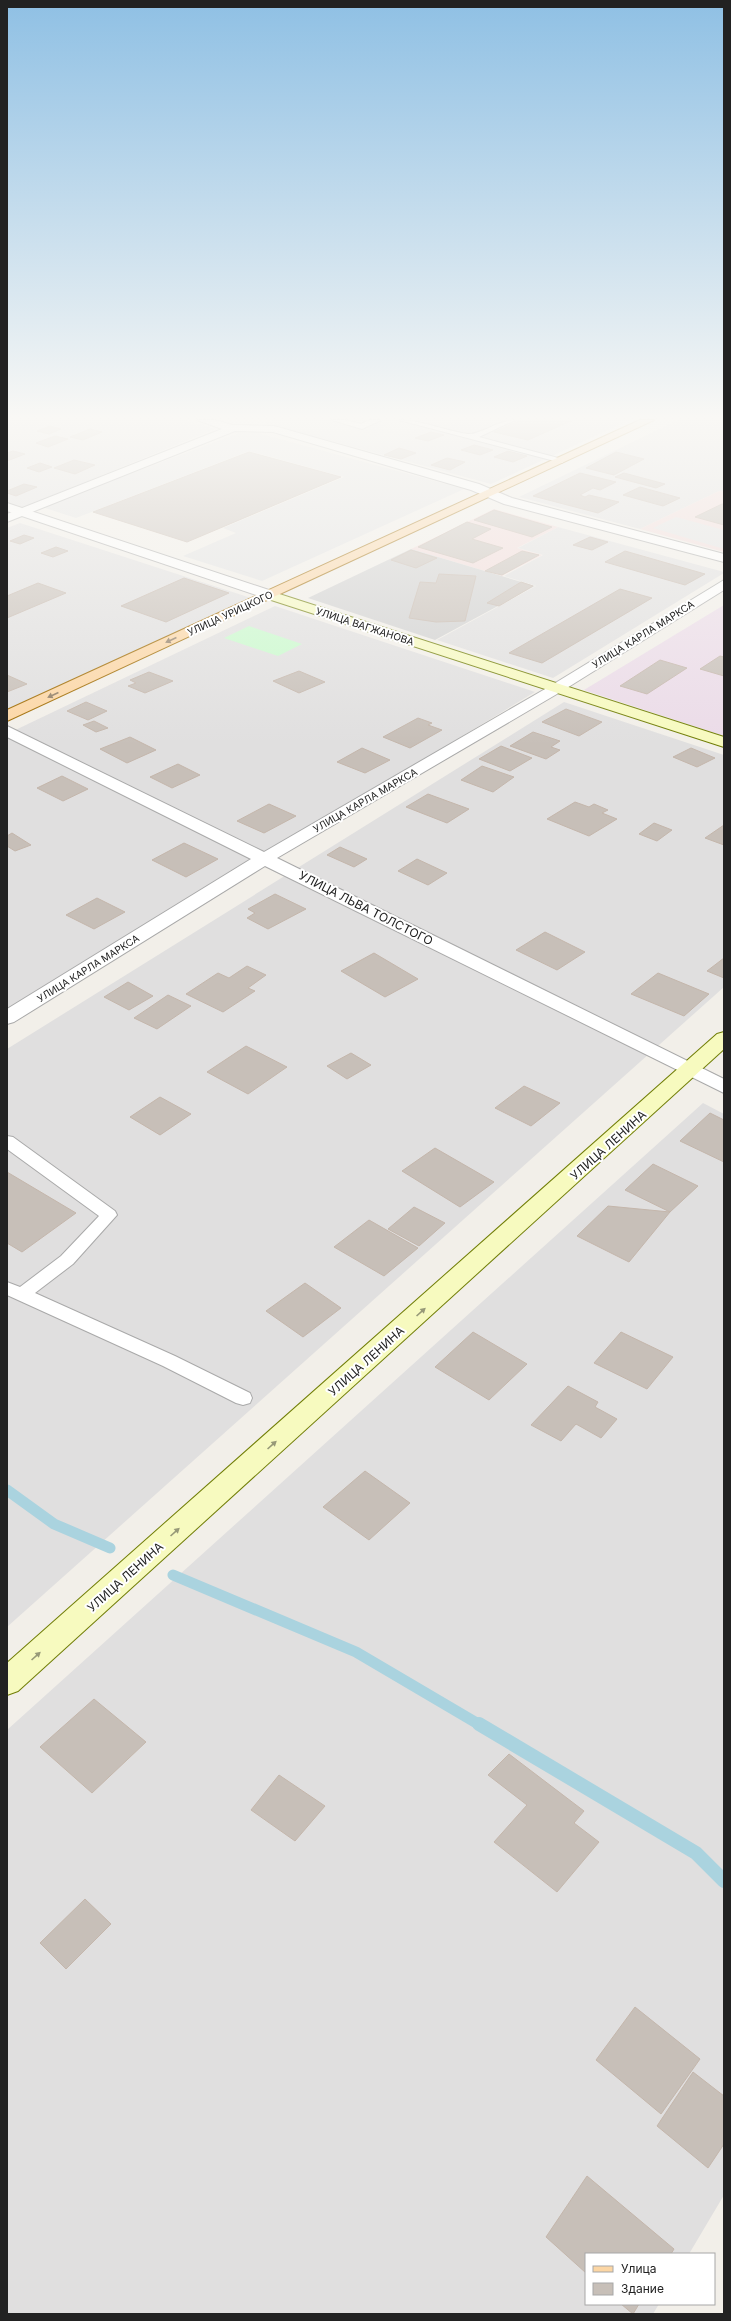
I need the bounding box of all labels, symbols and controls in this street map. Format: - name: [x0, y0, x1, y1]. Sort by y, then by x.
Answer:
- street label: УЛИЦА УРИЦКОГО: [185, 588, 275, 638]
- street label: УЛИЦА КАРЛА МАРКСА: [590, 598, 696, 670]
- street label: УЛИЦА ВАГЖАНОВА: [314, 604, 416, 648]
- one-way arrow: [165, 638, 177, 644]
- one-way arrow: [47, 692, 59, 698]
- street label: УЛИЦА КАРЛА МАРКСА: [311, 765, 419, 835]
- street label: УЛИЦА ЛЬВА ТОЛСТОГО: [296, 868, 436, 948]
- street label: УЛИЦА КАРЛА МАРКСА: [35, 932, 141, 1004]
- street label: УЛИЦА ЛЕНИНА: [567, 1107, 649, 1183]
- one-way arrow: [415, 1307, 426, 1316]
- street label: УЛИЦА ЛЕНИНА: [325, 1323, 407, 1399]
- one-way arrow: [267, 1441, 276, 1450]
- one-way arrow: [170, 1527, 180, 1536]
- street label: УЛИЦА ЛЕНИНА: [84, 1539, 166, 1615]
- one-way arrow: [31, 1651, 41, 1660]
- legend: [585, 2253, 715, 2305]
- text: Улица: [621, 2261, 656, 2276]
- text: Здание: [621, 2281, 664, 2296]

